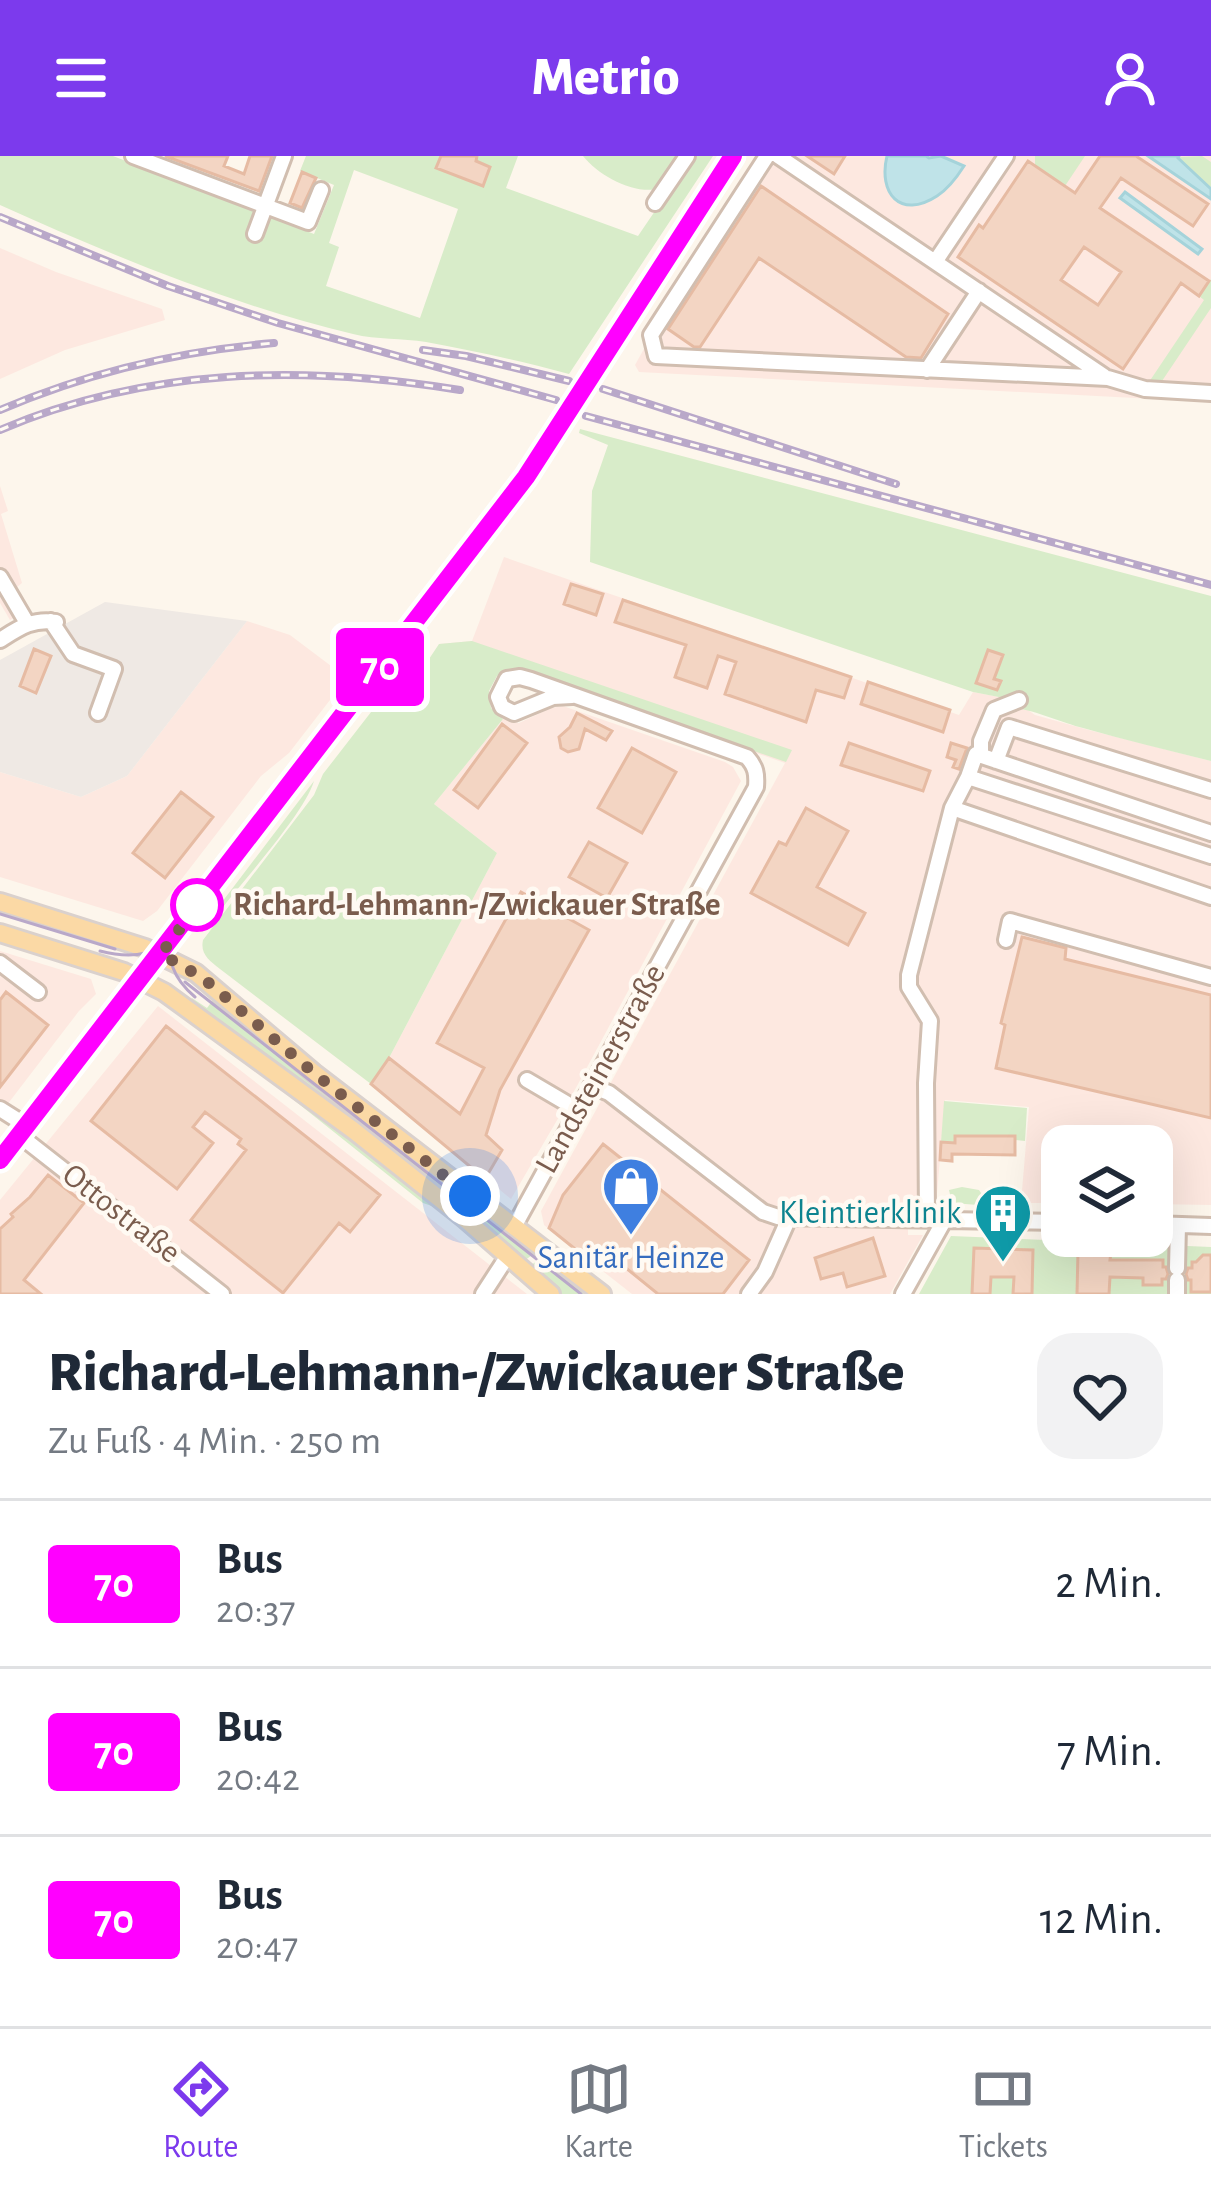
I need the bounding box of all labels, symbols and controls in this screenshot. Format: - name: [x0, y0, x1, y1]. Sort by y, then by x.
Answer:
- icon: menu: [48, 45, 114, 111]
- icon: person: [1097, 45, 1163, 111]
- text: Metrio: [532, 51, 679, 105]
- line badge: 70: [326, 628, 434, 706]
- text: 70: [360, 646, 400, 688]
- marker: Richard-Lehmann-/Zwickauer Straße: [172, 880, 222, 930]
- place label: Richard-Lehmann-/Zwickauer Straße: [233, 889, 721, 922]
- street label: Landsteinerstraße: [530, 959, 672, 1179]
- map controls: [1041, 1125, 1173, 1257]
- button: layers: [1041, 1125, 1173, 1257]
- shop icon: Sanitär Heinze: [600, 1155, 662, 1237]
- street label: Ottostraße: [56, 1158, 186, 1270]
- your location: [440, 1166, 500, 1226]
- building icon: Kleintierklinik: [972, 1182, 1034, 1264]
- place label: Kleintierklinik: [779, 1197, 961, 1230]
- place label: Sanitär Heinze: [538, 1242, 724, 1275]
- button: heart: [1037, 1333, 1163, 1459]
- text: Richard-Lehmann-/Zwickauer Straße: [48, 1344, 904, 1401]
- text: Zu Fuß · 4 Min. · 250 m: [48, 1422, 381, 1461]
- text: Bus: [216, 1537, 283, 1582]
- text: 2 Min.: [1055, 1561, 1163, 1606]
- text: 70: [94, 1563, 134, 1605]
- text: 20:37: [216, 1591, 296, 1630]
- text: Bus: [216, 1705, 283, 1750]
- text: 7 Min.: [1057, 1729, 1163, 1774]
- text: 70: [94, 1731, 134, 1773]
- text: 20:42: [216, 1759, 300, 1798]
- text: Bus: [216, 1873, 283, 1918]
- text: 12 Min.: [1040, 1897, 1163, 1942]
- text: 70: [94, 1899, 134, 1941]
- text: 20:47: [216, 1927, 298, 1966]
- tab: Route: [163, 2056, 238, 2168]
- tab: Karte: [564, 2056, 633, 2168]
- tab: Tickets: [959, 2056, 1048, 2168]

